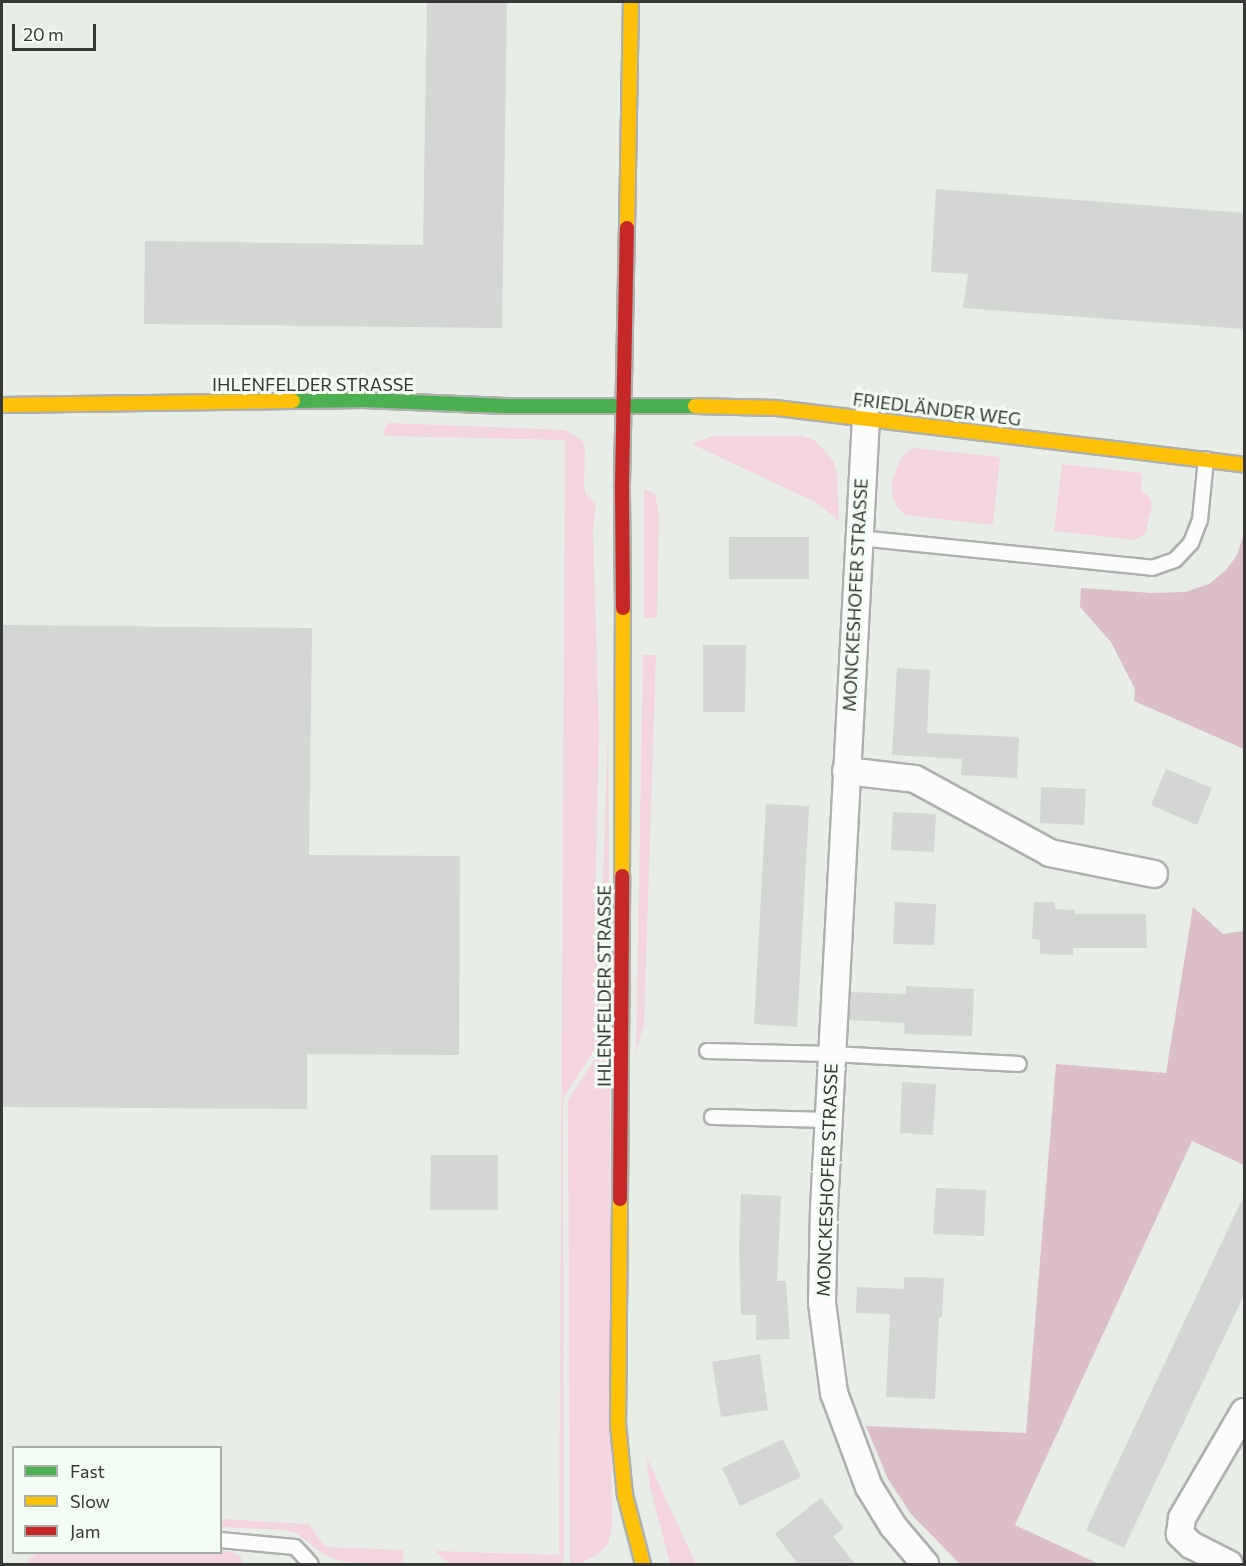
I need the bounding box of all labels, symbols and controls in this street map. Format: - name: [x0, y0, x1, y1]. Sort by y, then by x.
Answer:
- scale bar: [15, 12, 99, 50]
- text: 20 m: [23, 23, 64, 45]
- street label: IHLENFELDER STRASSE: [212, 373, 414, 395]
- street label: FRIEDLÄNDER WEG: [852, 388, 1022, 430]
- street label: MONCKESHOFER STRASSE: [838, 478, 872, 712]
- street label: IHLENFELDER STRASSE: [593, 885, 615, 1087]
- street label: MONCKESHOFER STRASSE: [812, 1063, 842, 1297]
- legend: [12, 1446, 222, 1554]
- text: Fast: [70, 1460, 105, 1482]
- text: Slow: [70, 1490, 110, 1512]
- text: Jam: [70, 1520, 100, 1542]

